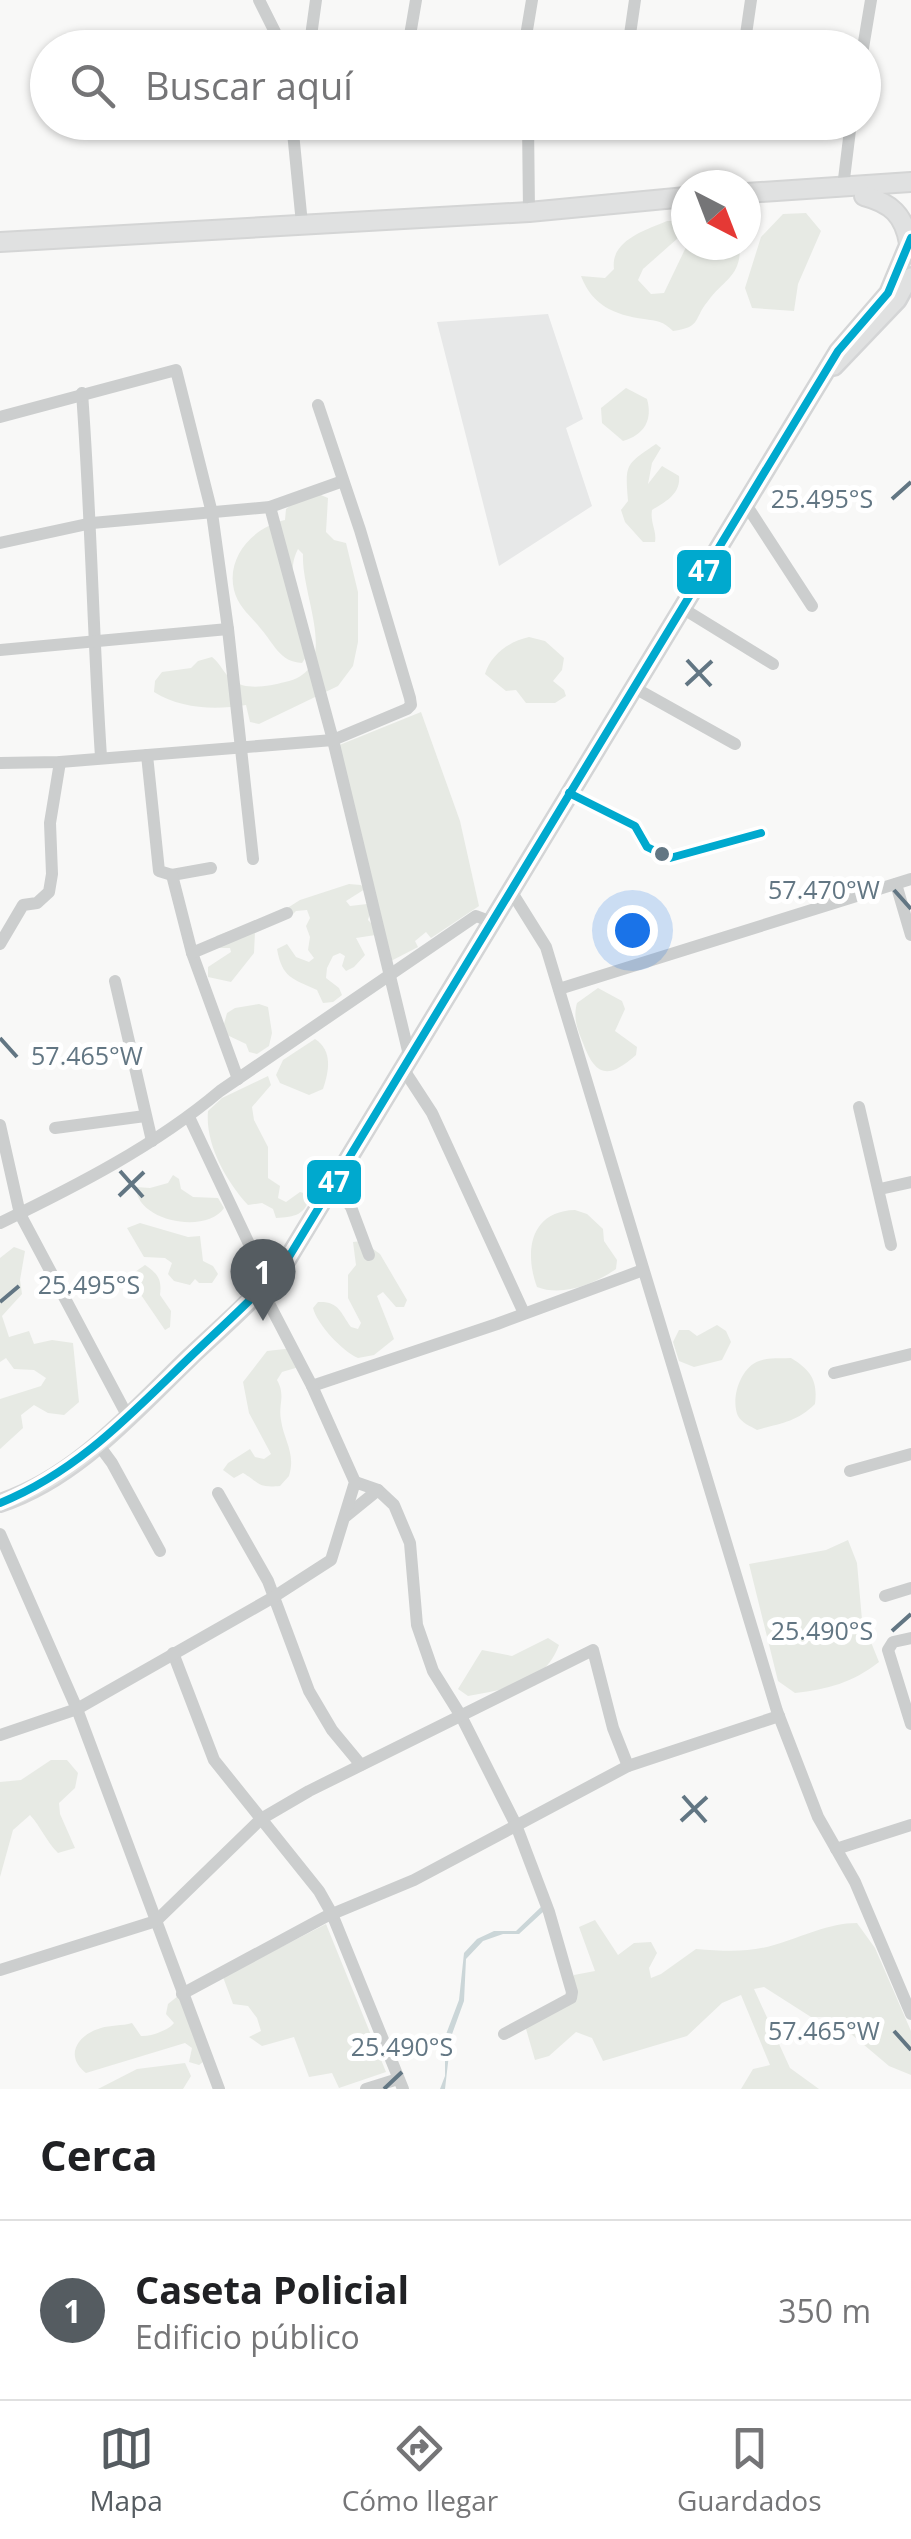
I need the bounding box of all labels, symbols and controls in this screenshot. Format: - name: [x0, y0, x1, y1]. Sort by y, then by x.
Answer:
- search box: [30, 30, 881, 140]
- icon: search: [65, 58, 120, 113]
- text: Buscar aquí: [145, 59, 353, 111]
- north arrow: [671, 170, 761, 260]
- text: 25.495°S: [771, 481, 873, 515]
- line badge: 47: [675, 548, 733, 596]
- text: 47: [688, 551, 720, 589]
- unlabelled marker: [652, 844, 672, 864]
- text: 57.470°W: [768, 872, 880, 906]
- your location: [607, 905, 658, 956]
- text: 57.465°W: [31, 1038, 143, 1072]
- line badge: 47: [305, 1158, 363, 1206]
- text: 47: [318, 1162, 350, 1200]
- pin: 1: [230, 1238, 296, 1321]
- text: 25.495°S: [38, 1267, 140, 1301]
- text: 25.490°S: [771, 1613, 873, 1647]
- text: 57.465°W: [768, 2013, 880, 2047]
- text: 25.490°S: [351, 2029, 453, 2063]
- text: Cerca: [40, 2126, 158, 2183]
- text: Caseta Policial: [135, 2263, 409, 2315]
- text: 1: [63, 2289, 82, 2332]
- text: 350 m: [778, 2289, 871, 2332]
- text: Edificio público: [135, 2315, 360, 2358]
- tab: Mapa: [89, 2421, 163, 2519]
- tab: Cómo llegar: [342, 2421, 498, 2519]
- tab: Guardados: [677, 2421, 822, 2519]

